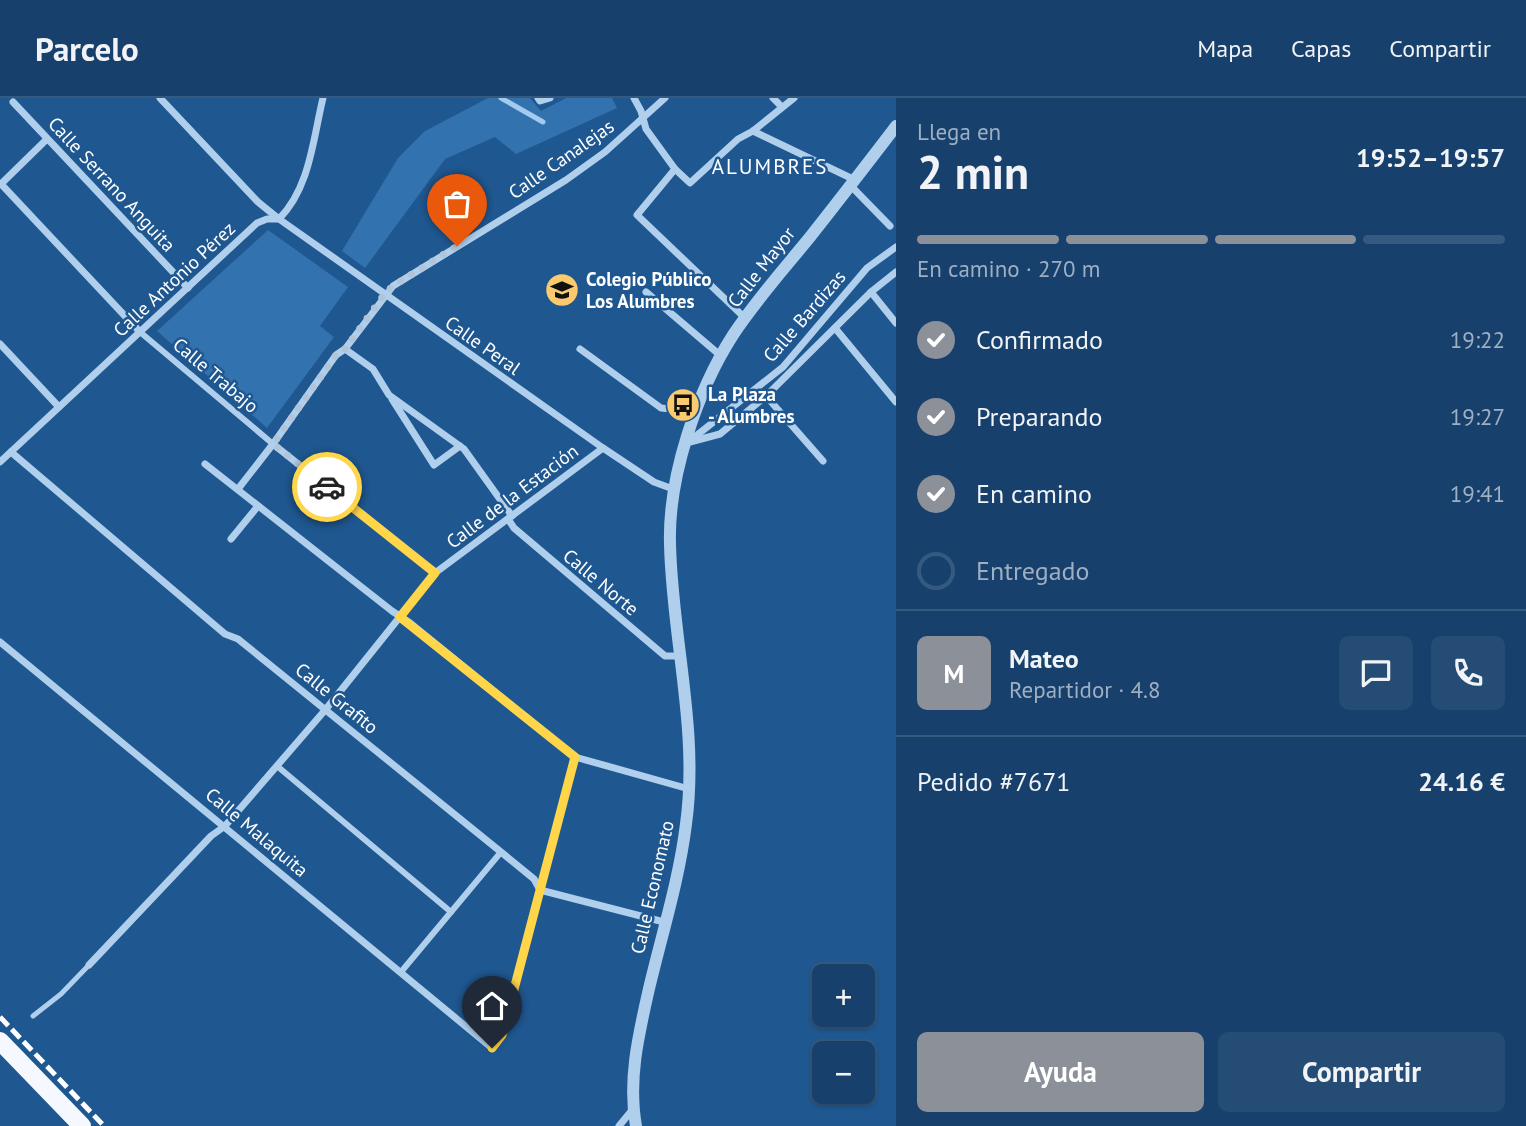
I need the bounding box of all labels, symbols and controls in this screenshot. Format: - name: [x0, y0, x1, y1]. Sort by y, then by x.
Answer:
- text: Parcelo: [35, 27, 139, 70]
- text: Mapa: [1197, 33, 1253, 64]
- text: Capas: [1291, 33, 1351, 64]
- text: Compartir: [1389, 33, 1491, 64]
- street label: Calle Serrano Anguita: [43, 112, 181, 256]
- street label: Calle Canalejas: [504, 114, 618, 204]
- text: Llega en: [917, 117, 1001, 146]
- text: 19:52–19:57: [1356, 141, 1505, 174]
- text: 2 min: [917, 142, 1029, 202]
- district label: ALUMBRES: [712, 153, 828, 180]
- pin: [427, 174, 487, 246]
- icon: bag: [438, 185, 476, 223]
- street label: Calle Antonio Pérez: [108, 216, 240, 342]
- street label: Calle Mayor: [722, 222, 800, 312]
- text: En camino · 270 m: [917, 254, 1100, 283]
- street label: Calle Bardizas: [758, 265, 850, 367]
- place label: Colegio Público Los Alumbres: [586, 267, 711, 313]
- school or university icon: Colegio Público Los Alumbres: [543, 271, 581, 309]
- street label: Calle Peral: [441, 310, 526, 380]
- icon: check: [917, 321, 955, 359]
- text: Confirmado: [976, 323, 1103, 356]
- text: 19:22: [1450, 325, 1505, 354]
- street label: Calle Trabajo: [168, 332, 264, 418]
- place label: La Plaza - Alumbres: [708, 382, 795, 428]
- bus stop icon: La Plaza - Alumbres: [664, 386, 702, 424]
- icon: check: [917, 398, 955, 436]
- text: Preparando: [976, 400, 1103, 433]
- text: 19:27: [1450, 402, 1505, 431]
- street label: Calle de la Estación: [441, 439, 583, 553]
- courier: [292, 452, 362, 522]
- icon: car: [308, 468, 346, 506]
- icon: check: [917, 475, 955, 513]
- text: En camino: [976, 477, 1092, 510]
- text: 19:41: [1450, 479, 1505, 508]
- street label: Calle Norte: [558, 543, 644, 621]
- text: Entregado: [976, 554, 1090, 587]
- button: chat: [1339, 636, 1413, 710]
- button: phone: [1431, 636, 1505, 710]
- text: Mateo: [1009, 642, 1079, 675]
- street label: Calle Grafito: [291, 657, 383, 739]
- text: M: [944, 657, 964, 690]
- text: Repartidor · 4.8: [1009, 675, 1161, 704]
- text: Pedido #7671: [917, 765, 1070, 798]
- text: 24.16 €: [1418, 765, 1505, 798]
- street label: Calle Malaquita: [201, 782, 313, 882]
- street label: Calle Economato: [625, 818, 679, 956]
- map controls: [812, 964, 875, 1104]
- button: +: [812, 964, 875, 1027]
- pin: [462, 976, 522, 1048]
- icon: home: [473, 987, 511, 1025]
- button: Ayuda: [917, 1032, 1204, 1112]
- button: Compartir: [1218, 1032, 1505, 1112]
- button: −: [812, 1041, 875, 1104]

